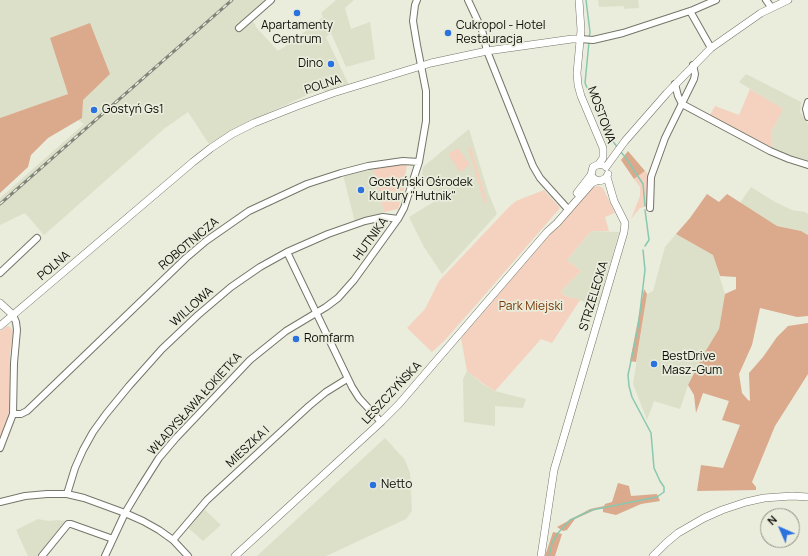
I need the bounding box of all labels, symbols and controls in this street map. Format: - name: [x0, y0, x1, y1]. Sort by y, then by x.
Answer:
- marker: Apartamenty Centrum: [292, 8, 302, 18]
- place label: Apartamenty Centrum: [261, 19, 333, 47]
- place label: Cukropol - Hotel Restauracja: [456, 19, 546, 47]
- marker: Cukropol - Hotel Restauracja: [443, 28, 453, 38]
- place label: Dino: [298, 57, 323, 71]
- marker: Dino: [326, 59, 336, 69]
- street label: POLNA: [303, 72, 343, 98]
- street label: MOSTOWA: [584, 85, 618, 145]
- place label: Gostyń Gs1: [102, 103, 164, 117]
- marker: Gostyń Gs1: [89, 105, 99, 115]
- place label: Gostyński Ośrodek Kultury "Hutnik": [369, 176, 473, 204]
- marker: Gostyński Ośrodek Kultury "Hutnik": [356, 185, 366, 195]
- street label: ROBOTNICZA: [156, 215, 222, 273]
- street label: HUTNIKA: [351, 215, 391, 263]
- street label: POLNA: [35, 248, 73, 284]
- street label: STRZELECKA: [577, 259, 611, 333]
- street label: WILLOWA: [168, 284, 216, 330]
- park label: Park Miejski: [499, 300, 563, 314]
- place label: Romfarm: [304, 332, 354, 346]
- marker: Romfarm: [291, 334, 301, 344]
- street label: WŁADYSŁAWA ŁOKIETKA: [145, 350, 245, 458]
- place label: BestDrive Masz-Gum: [662, 350, 722, 378]
- street label: LESZCZYŃSKA: [359, 359, 425, 427]
- marker: BestDrive Masz-Gum: [649, 359, 659, 369]
- street label: MIESZKA I: [223, 423, 273, 471]
- place label: Netto: [381, 478, 412, 492]
- marker: Netto: [368, 480, 378, 490]
- north arrow: [760, 508, 800, 548]
- text: N: [764, 512, 780, 528]

